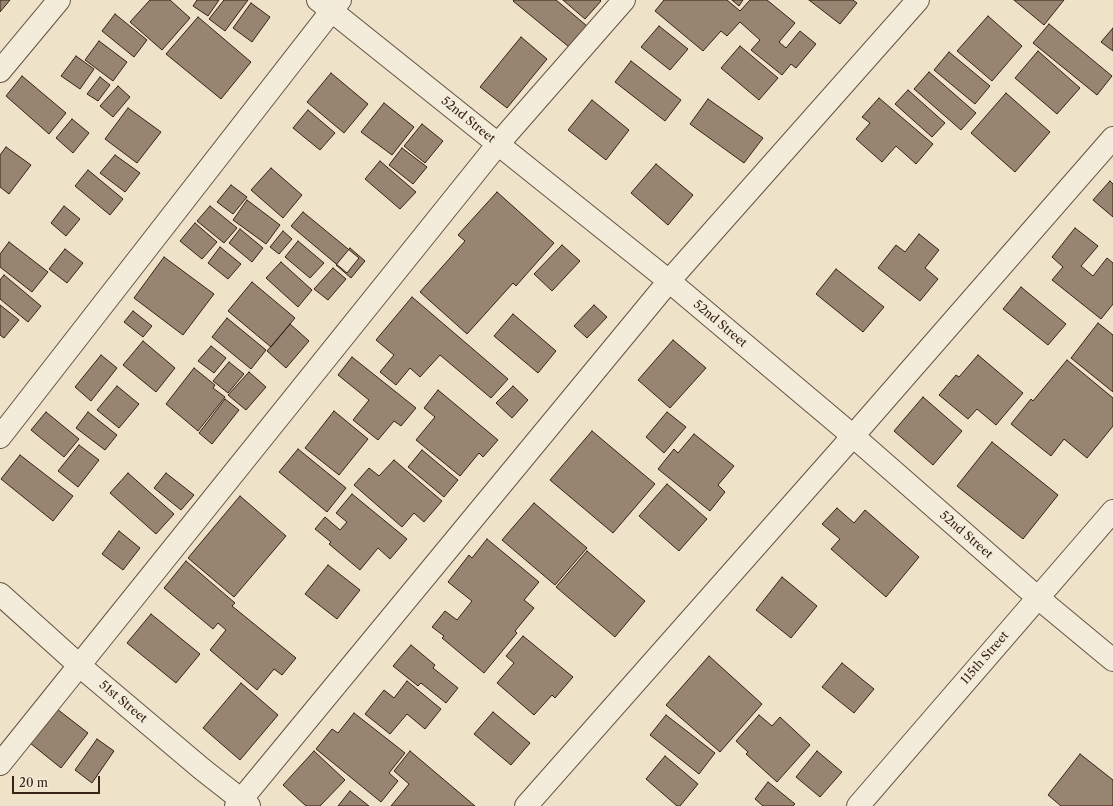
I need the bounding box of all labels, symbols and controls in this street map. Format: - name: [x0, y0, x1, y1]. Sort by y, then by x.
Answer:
- street label: 52nd Street: [438, 94, 498, 146]
- street label: 52nd Street: [690, 297, 750, 351]
- street label: 52nd Street: [937, 508, 995, 562]
- street label: 115th Street: [958, 629, 1012, 687]
- street label: 51st Street: [96, 678, 150, 726]
- scale bar: [14, 768, 102, 794]
- text: 20 m: [19, 775, 48, 790]

